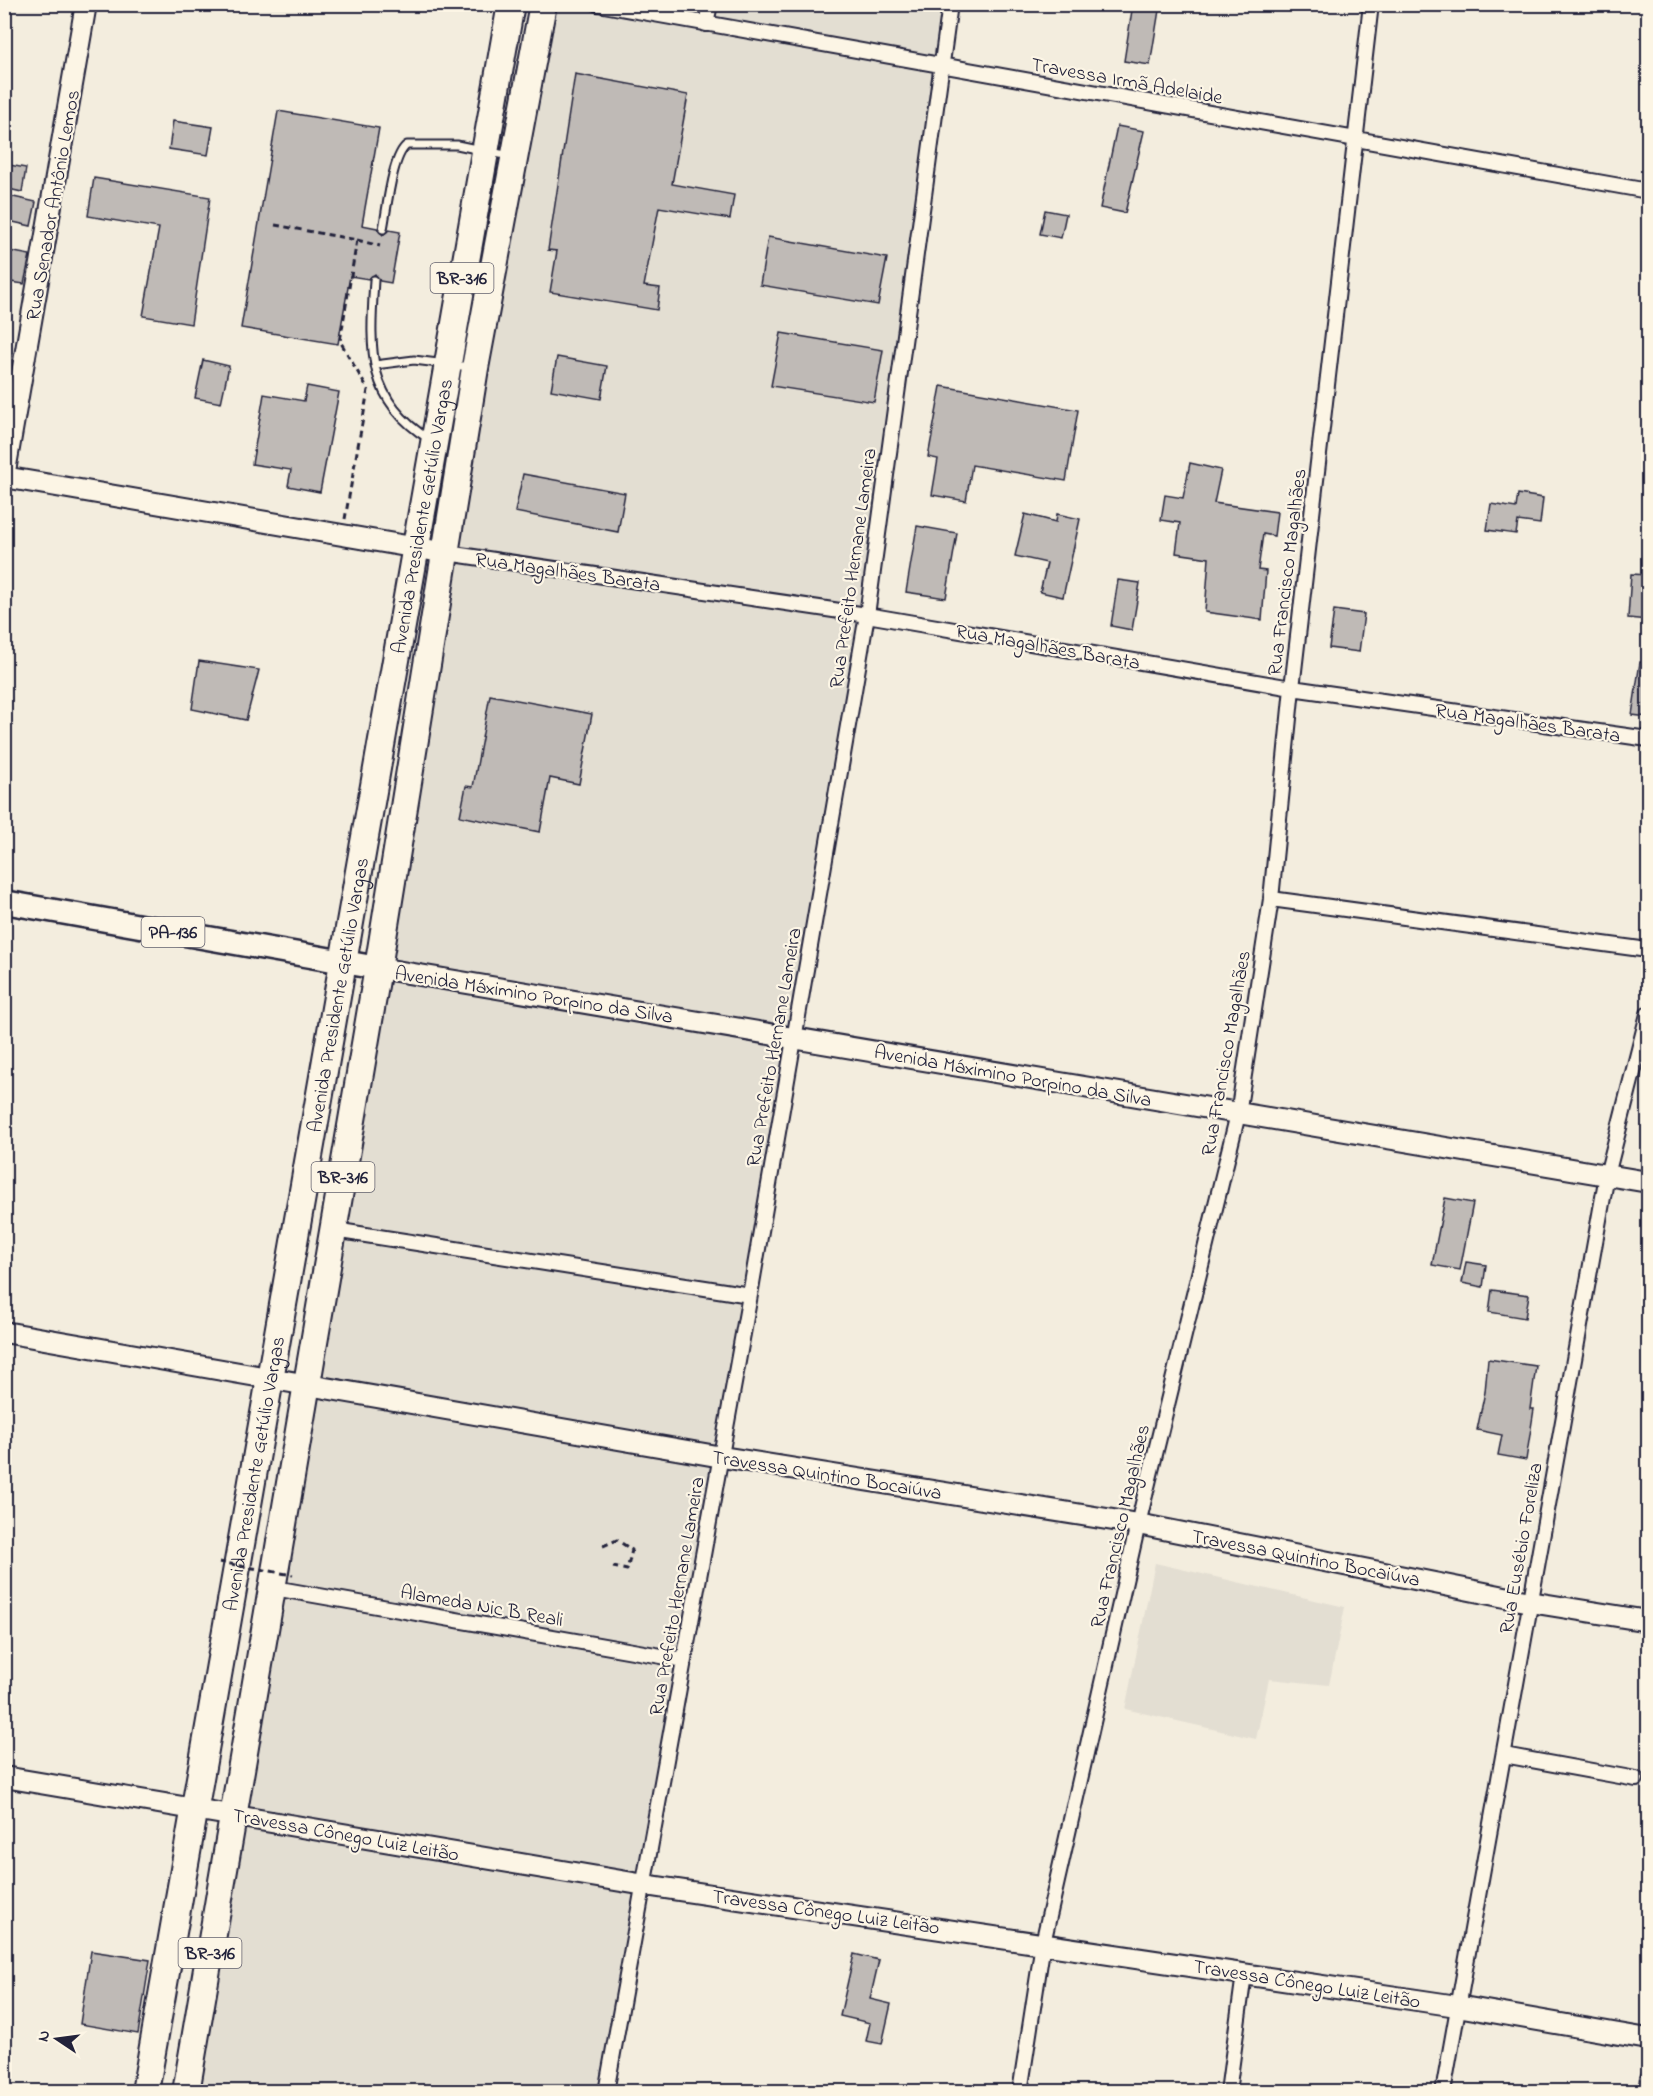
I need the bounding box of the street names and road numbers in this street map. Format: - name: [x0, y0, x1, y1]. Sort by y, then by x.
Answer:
- street label: Travessa Irmã Adelaide: [1029, 51, 1225, 114]
- street label: Rua Senador Antônio Lemos: [20, 88, 89, 323]
- road number: BR-316: [430, 263, 494, 293]
- street label: Avenida Presidente Getúlio Vargas: [385, 377, 462, 656]
- street label: Rua Prefeito Hernane Lameira: [823, 446, 886, 690]
- street label: Rua Francisco Magalhães: [1261, 467, 1317, 678]
- street label: Rua Magalhães Barata: [473, 546, 662, 602]
- street label: Rua Magalhães Barata: [953, 618, 1142, 680]
- street label: Rua Magalhães Barata: [1433, 697, 1622, 753]
- street label: Avenida Presidente Getúlio Vargas: [301, 855, 378, 1135]
- road number: PA-136: [142, 917, 204, 947]
- street label: Rua Prefeito Hernane Lameira: [740, 926, 811, 1169]
- street label: Rua Francisco Magalhães: [1195, 948, 1261, 1159]
- street label: Avenida Máximino Porpino da Silva: [392, 960, 675, 1033]
- street label: Avenida Máximino Porpino da Silva: [871, 1039, 1154, 1116]
- road number: BR-316: [312, 1162, 374, 1192]
- street label: Avenida Presidente Getúlio Vargas: [218, 1334, 294, 1614]
- street label: Rua Francisco Magalhães: [1084, 1422, 1160, 1632]
- street label: Travessa Quintino Bocaiúva: [710, 1444, 944, 1509]
- street label: Rua Eusébio Foreliza: [1493, 1461, 1552, 1636]
- street label: Rua Prefeito Hernane Lameira: [643, 1475, 714, 1718]
- street label: Travessa Quintino Bocaiúva: [1189, 1523, 1422, 1596]
- street label: Alameda Nic B Reali: [398, 1579, 565, 1636]
- street label: Travessa Cônego Luiz Leitão: [230, 1802, 461, 1872]
- street label: Travessa Cônego Luiz Leitão: [710, 1883, 941, 1945]
- road number: BR-316: [178, 1938, 242, 1968]
- street label: Travessa Cônego Luiz Leitão: [1191, 1953, 1422, 2019]

